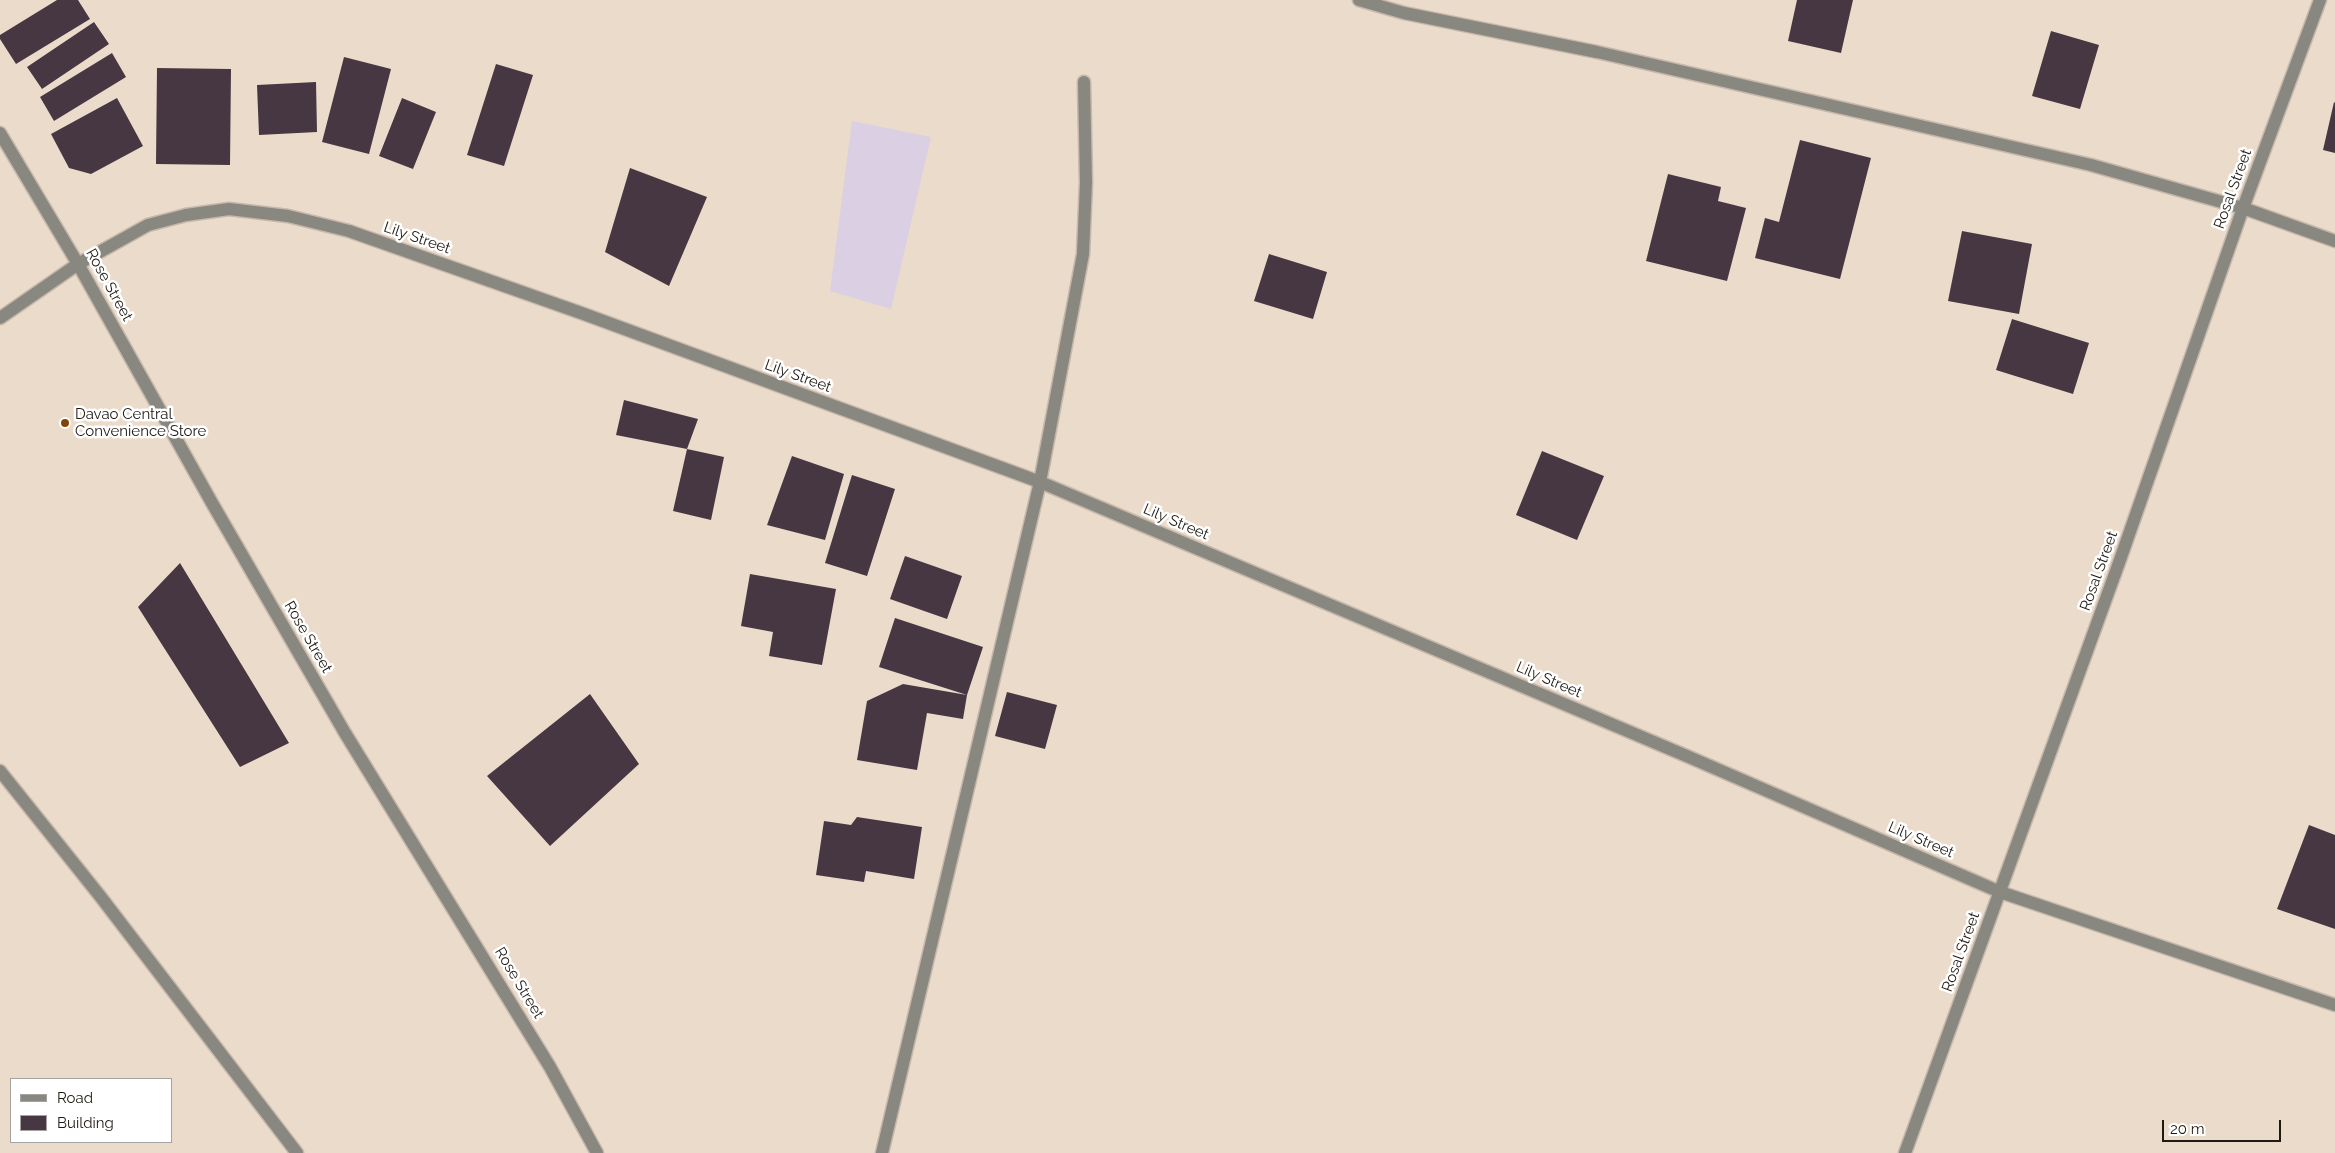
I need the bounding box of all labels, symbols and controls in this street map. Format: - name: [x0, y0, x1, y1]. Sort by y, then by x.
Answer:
- street label: Rosal Street: [2210, 147, 2256, 231]
- street label: Lily Street: [381, 218, 453, 258]
- street label: Rose Street: [82, 246, 136, 324]
- street label: Lily Street: [762, 356, 834, 396]
- place label: Davao Central Convenience Store: [75, 405, 206, 440]
- marker: Davao Central Convenience Store: [59, 417, 71, 429]
- street label: Lily Street: [1141, 500, 1211, 544]
- street label: Rosal Street: [2076, 529, 2122, 613]
- street label: Rose Street: [280, 598, 336, 676]
- street label: Lily Street: [1514, 658, 1584, 702]
- street label: Lily Street: [1886, 818, 1956, 862]
- street label: Rosal Street: [1938, 910, 1984, 994]
- street label: Rose Street: [491, 944, 547, 1022]
- legend: [10, 1078, 172, 1143]
- text: Road: [57, 1089, 93, 1107]
- scale bar: [2165, 1110, 2284, 1142]
- text: Building: [57, 1114, 114, 1132]
- text: 20 m: [2170, 1120, 2205, 1138]

